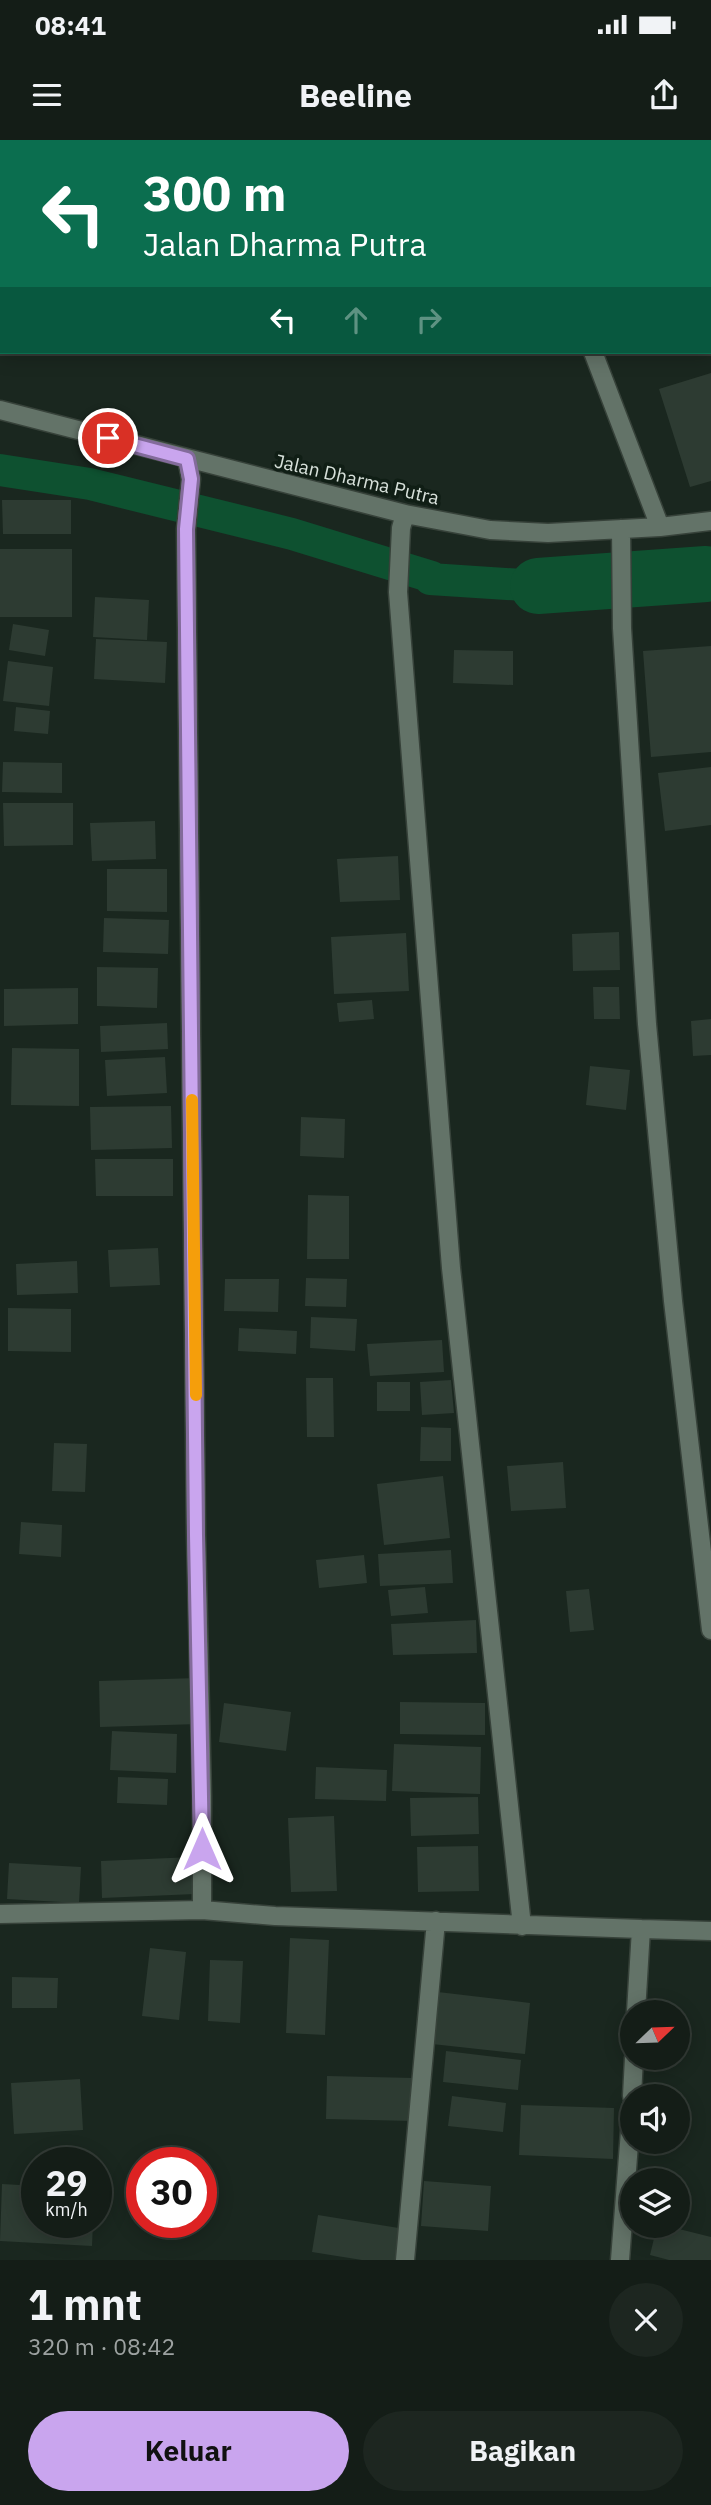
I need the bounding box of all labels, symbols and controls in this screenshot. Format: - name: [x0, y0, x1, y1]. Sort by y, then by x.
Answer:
- text: 08:41: [35, 8, 106, 42]
- text: Beeline: [299, 74, 412, 116]
- icon: menu: [28, 76, 66, 114]
- icon: share: [645, 76, 683, 114]
- text: 300 m: [143, 161, 287, 224]
- icon: left: [28, 168, 119, 259]
- text: Jalan Dharma Putra: [143, 223, 427, 265]
- icon: left: [264, 301, 302, 339]
- icon: ahead: [337, 301, 375, 339]
- icon: right: [410, 301, 448, 339]
- pin: [78, 408, 138, 468]
- icon: arrive: [89, 419, 127, 457]
- street label: Jalan Dharma Putra: [272, 448, 442, 510]
- position arrow: [165, 1812, 239, 1886]
- north arrow: [620, 2000, 690, 2070]
- map controls: [620, 2000, 690, 2238]
- button: sound: [620, 2084, 690, 2154]
- speed limit sign: 30: [126, 2147, 217, 2238]
- text: 29: [45, 2160, 88, 2206]
- button: layers: [620, 2168, 690, 2238]
- text: km/h: [45, 2198, 88, 2221]
- text: 1 mnt: [28, 2277, 142, 2332]
- button: close: [609, 2283, 683, 2357]
- text: 320 m · 08:42: [28, 2331, 175, 2361]
- button: Keluar: [28, 2411, 349, 2491]
- button: Bagikan: [363, 2411, 683, 2491]

